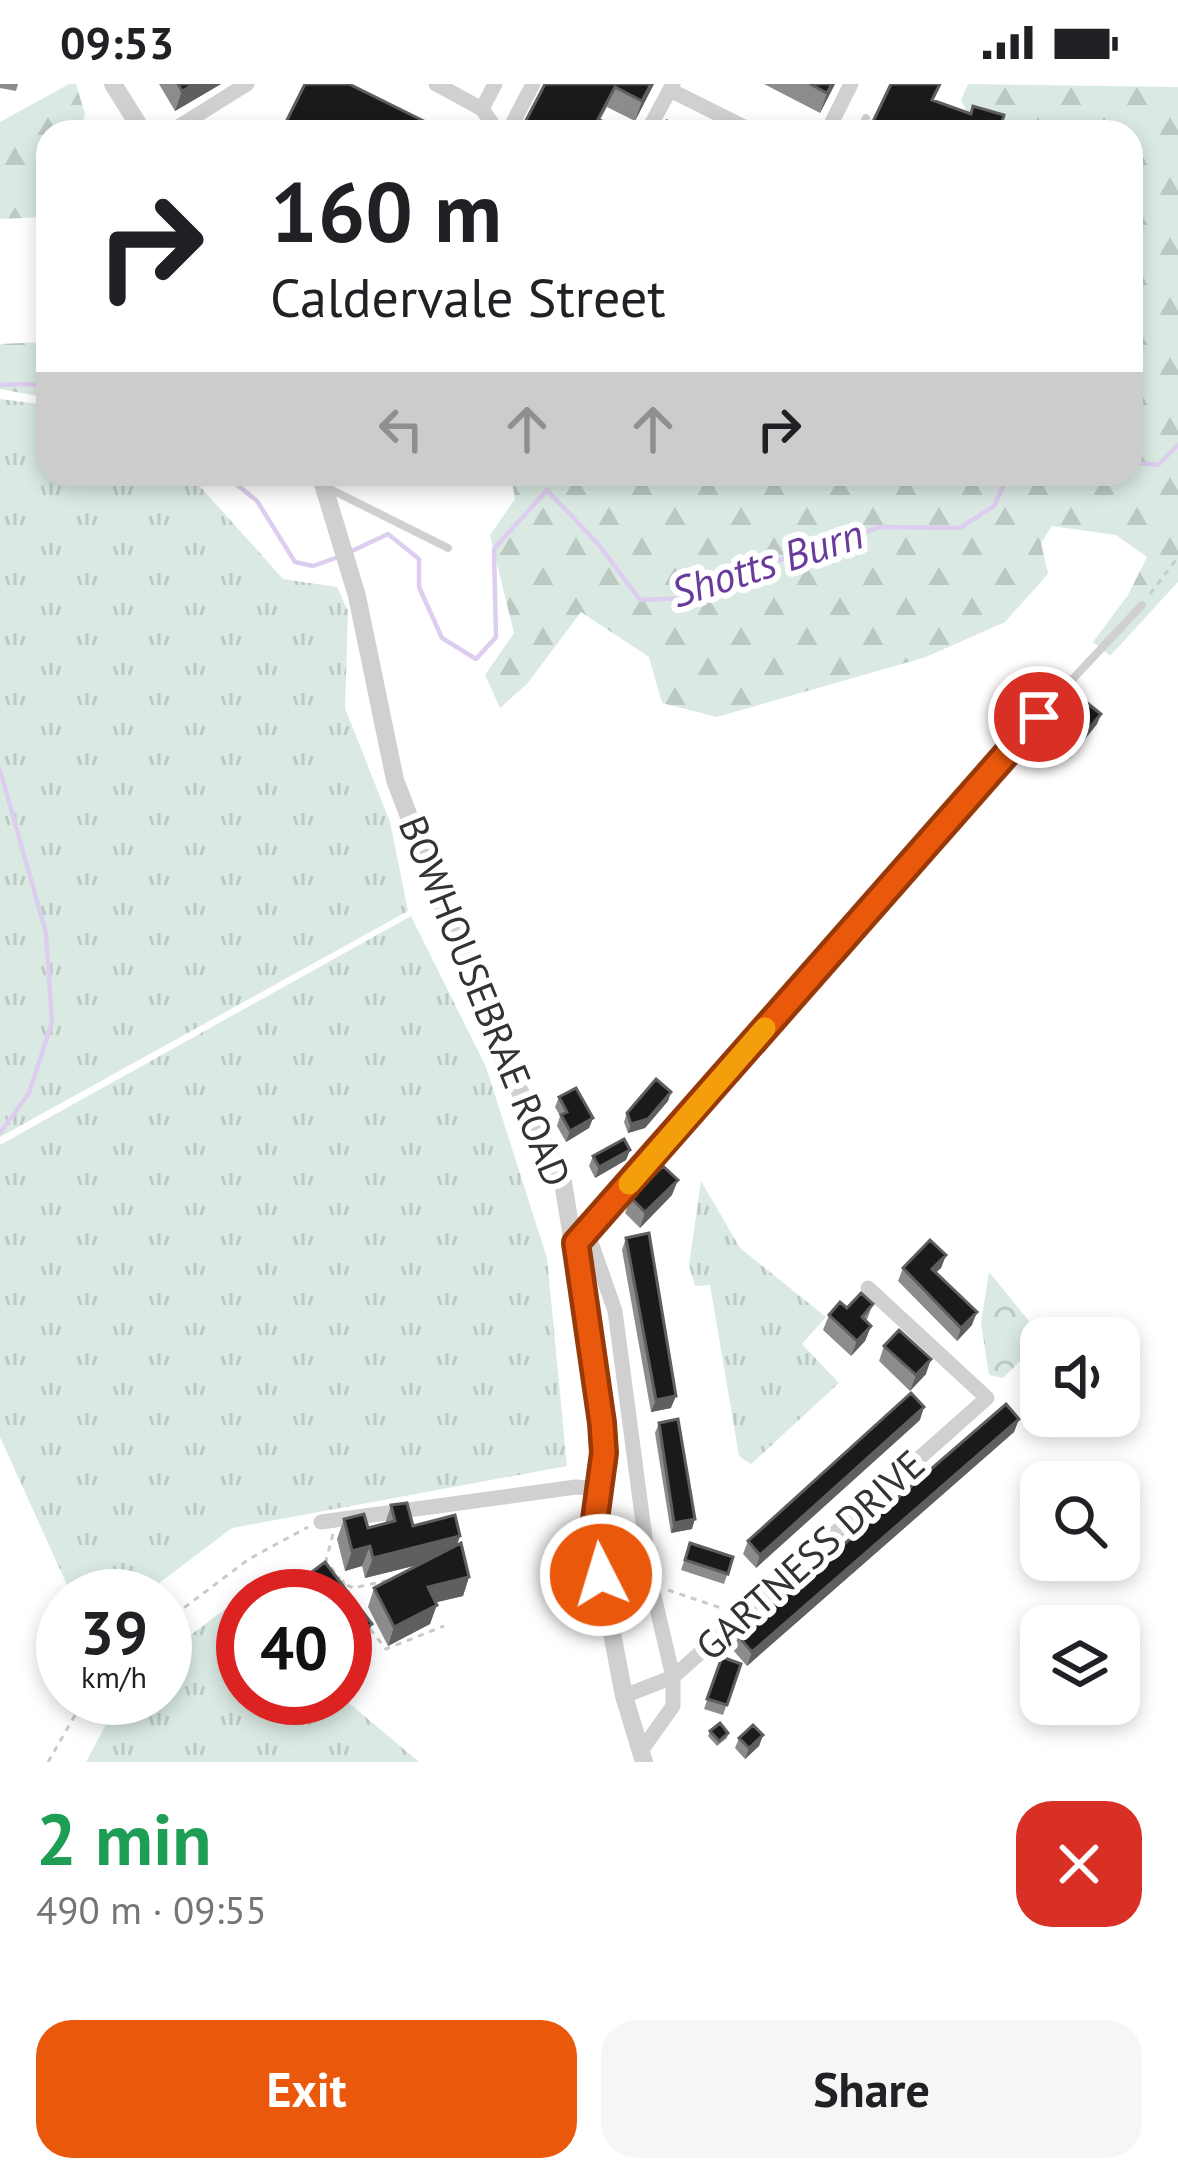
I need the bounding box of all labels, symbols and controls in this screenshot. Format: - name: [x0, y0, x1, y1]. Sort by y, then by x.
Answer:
- text: 09:53: [60, 13, 174, 71]
- text: 160 m: [270, 156, 502, 265]
- icon: right: [72, 168, 228, 324]
- text: Caldervale Street: [270, 262, 666, 332]
- icon: left: [368, 396, 434, 462]
- icon: ahead: [494, 396, 560, 462]
- icon: ahead: [620, 396, 686, 462]
- icon: right: [746, 396, 812, 462]
- water label: Shotts Burn: [664, 506, 870, 619]
- pin: [988, 666, 1090, 768]
- icon: arrive: [1006, 684, 1072, 750]
- street label: BOWHOUSEBRAE ROAD: [388, 808, 583, 1194]
- map controls: [1020, 1317, 1140, 1725]
- button: sound: [1020, 1317, 1140, 1437]
- street label: GARTNESS DRIVE: [684, 1438, 935, 1671]
- button: search: [1020, 1461, 1140, 1581]
- position arrow: [538, 1512, 664, 1638]
- speed limit sign: 40: [216, 1569, 372, 1725]
- text: 39: [80, 1593, 148, 1671]
- button: layers: [1020, 1605, 1140, 1725]
- text: km/h: [81, 1657, 147, 1696]
- text: 2 min: [36, 1792, 212, 1885]
- button: close: [1016, 1801, 1142, 1927]
- text: 490 m · 09:55: [36, 1884, 267, 1935]
- button: Exit: [36, 2020, 577, 2158]
- button: Share: [601, 2020, 1142, 2158]

